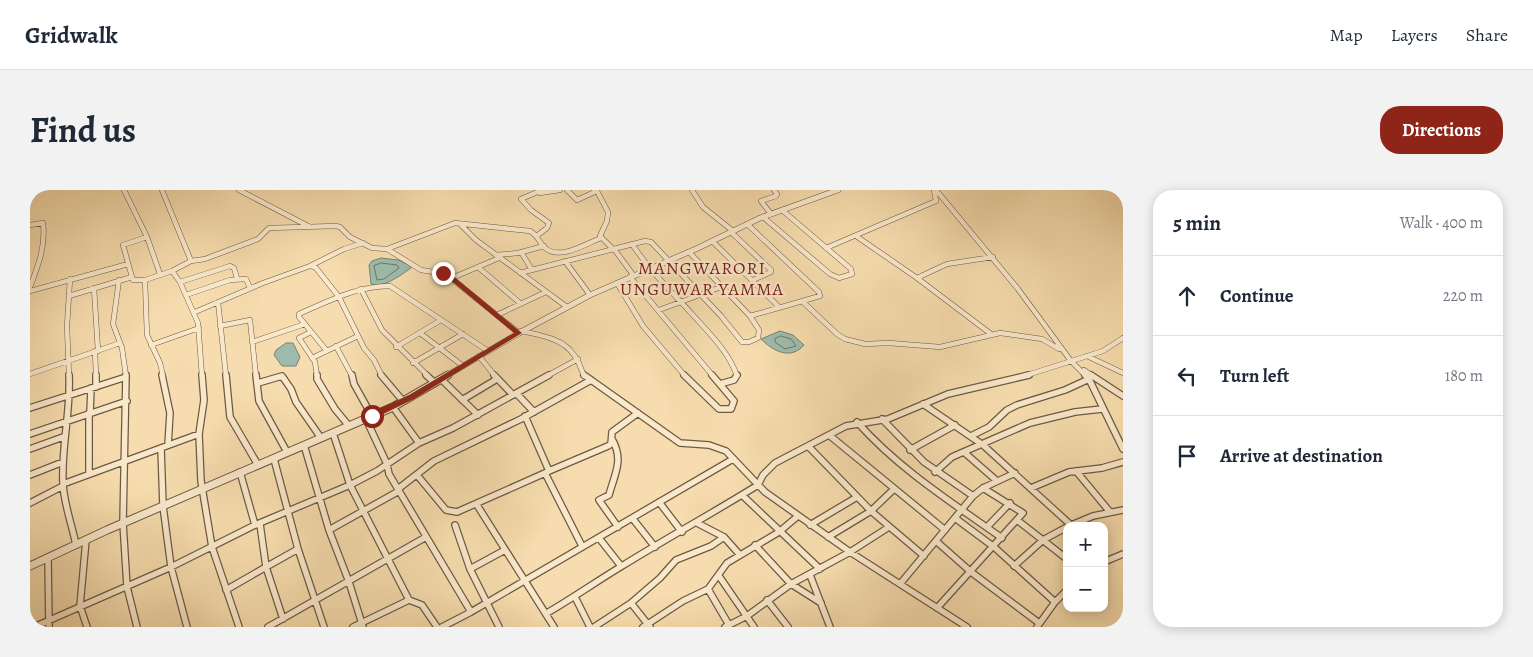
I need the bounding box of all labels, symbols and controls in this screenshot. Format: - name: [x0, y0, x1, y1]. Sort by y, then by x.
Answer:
- text: Gridwalk: [25, 19, 118, 51]
- text: Map: [1330, 23, 1363, 47]
- text: Layers: [1391, 23, 1438, 47]
- text: Share: [1466, 23, 1508, 47]
- text: Find us: [30, 106, 136, 154]
- button: Directions: [1380, 106, 1503, 154]
- text: 5 min: [1173, 209, 1221, 237]
- text: Walk · 400 m: [1400, 212, 1483, 234]
- district label: MANGWARORI UNGUWAR YAMMA: [620, 256, 784, 301]
- route end: [432, 262, 455, 285]
- icon: ahead: [1173, 282, 1201, 310]
- text: Continue: [1220, 283, 1294, 309]
- text: 220 m: [1443, 285, 1483, 307]
- icon: left: [1173, 362, 1201, 390]
- text: Turn left: [1220, 363, 1289, 389]
- text: 180 m: [1445, 365, 1483, 387]
- route start: [361, 405, 384, 428]
- icon: arrive: [1173, 442, 1201, 470]
- text: Arrive at destination: [1220, 443, 1383, 469]
- map controls: [1063, 522, 1108, 612]
- button: +: [1063, 522, 1108, 567]
- button: −: [1063, 567, 1108, 612]

